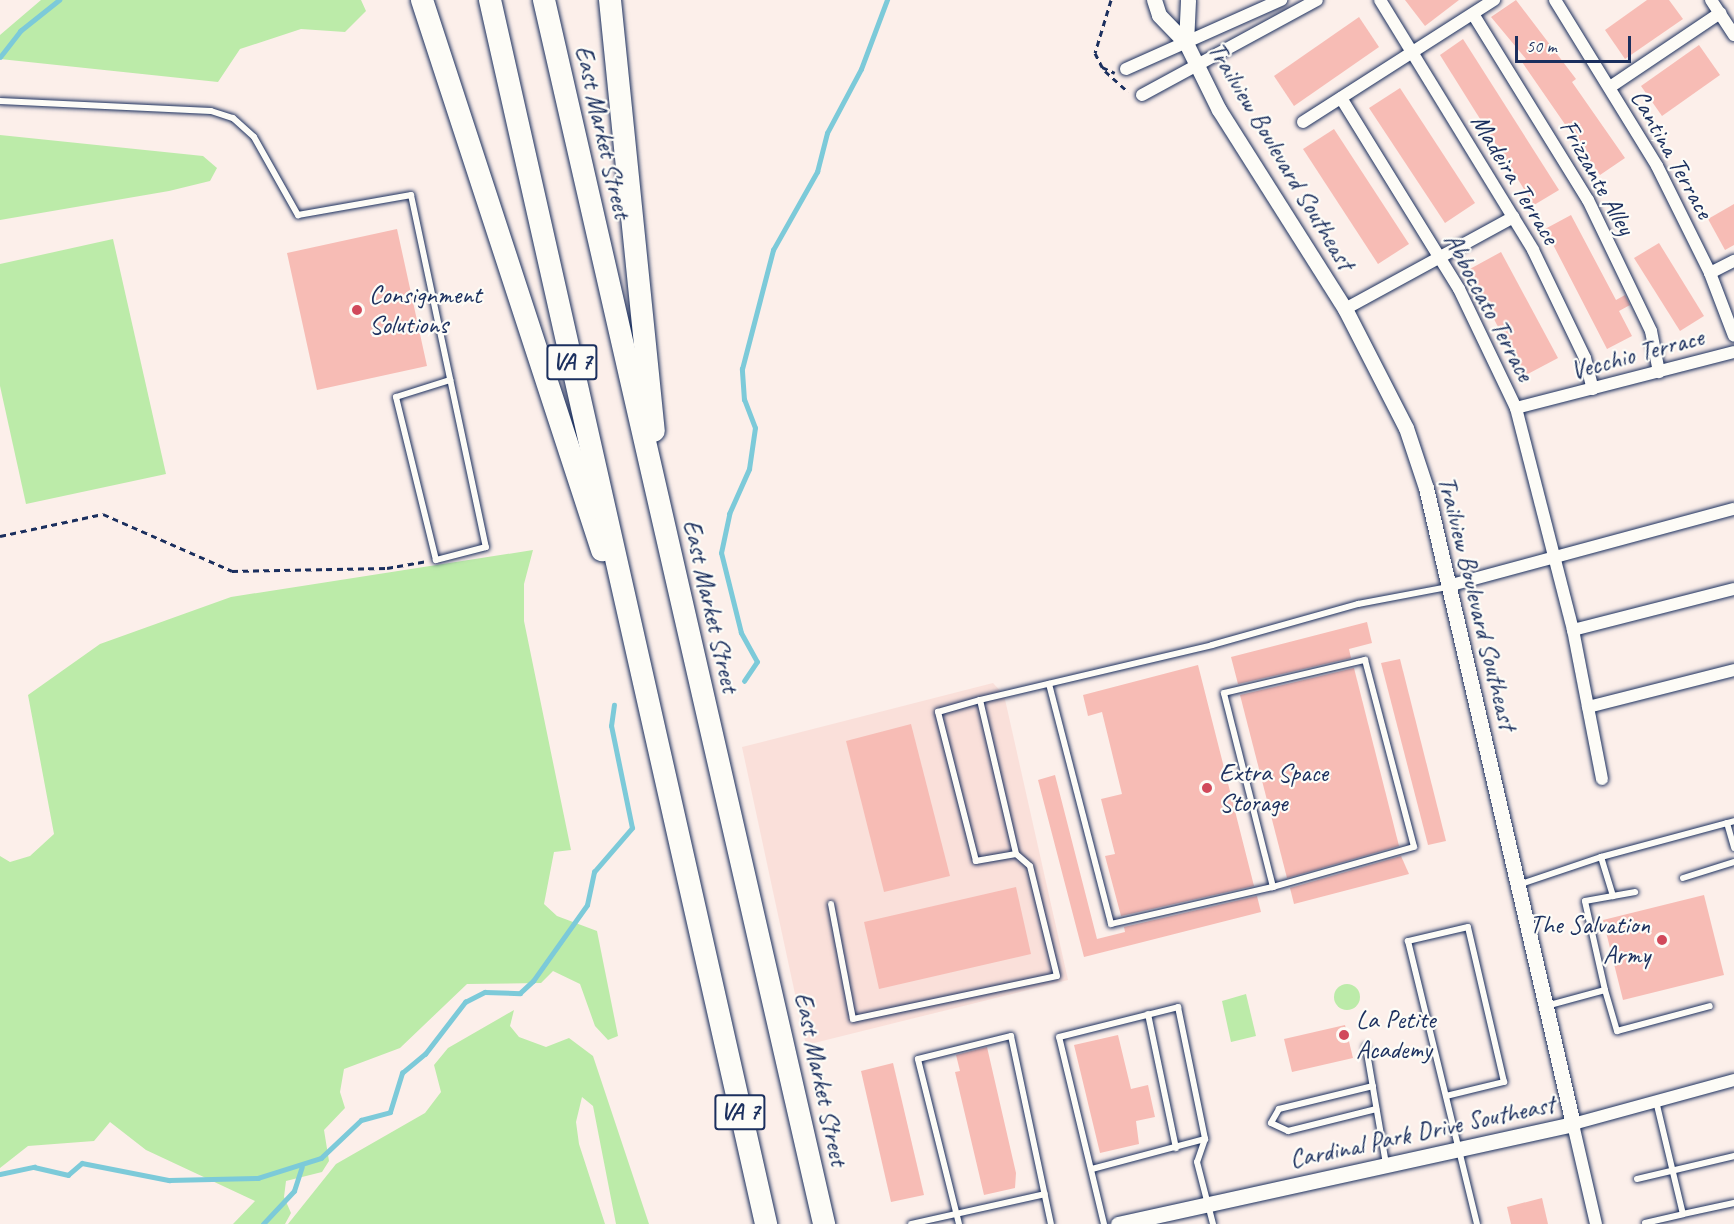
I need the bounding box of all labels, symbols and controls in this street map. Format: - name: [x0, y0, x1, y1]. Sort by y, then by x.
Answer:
- scale bar: [1518, 24, 1634, 62]
- text: 50 m: [1526, 35, 1557, 57]
- street label: Trailview Boulevard Southeast: [1200, 36, 1362, 276]
- street label: East Market Street: [568, 42, 638, 222]
- street label: Cantina Terrace: [1624, 84, 1720, 224]
- street label: Madeira Terrace: [1464, 108, 1566, 250]
- street label: Frizzante Alley: [1553, 114, 1641, 240]
- street label: Abboccato Terrace: [1437, 227, 1541, 387]
- place label: Consignment Solutions: [369, 279, 481, 340]
- marker: Consignment Solutions: [350, 303, 364, 317]
- street label: Vecchio Terrace: [1567, 321, 1707, 387]
- road number: VA 7: [545, 341, 599, 383]
- street label: Trailview Boulevard Southeast: [1430, 473, 1524, 733]
- street label: East Market Street: [676, 516, 746, 696]
- place label: Extra Space Storage: [1219, 757, 1329, 819]
- marker: Extra Space Storage: [1200, 781, 1214, 795]
- place label: The Salvation Army: [1529, 909, 1650, 970]
- marker: The Salvation Army: [1655, 933, 1669, 947]
- street label: East Market Street: [787, 989, 855, 1169]
- place label: La Petite Academy: [1356, 1004, 1435, 1066]
- marker: La Petite Academy: [1337, 1028, 1351, 1042]
- street label: Cardinal Park Drive Southeast: [1286, 1089, 1558, 1175]
- road number: VA 7: [713, 1091, 767, 1133]

